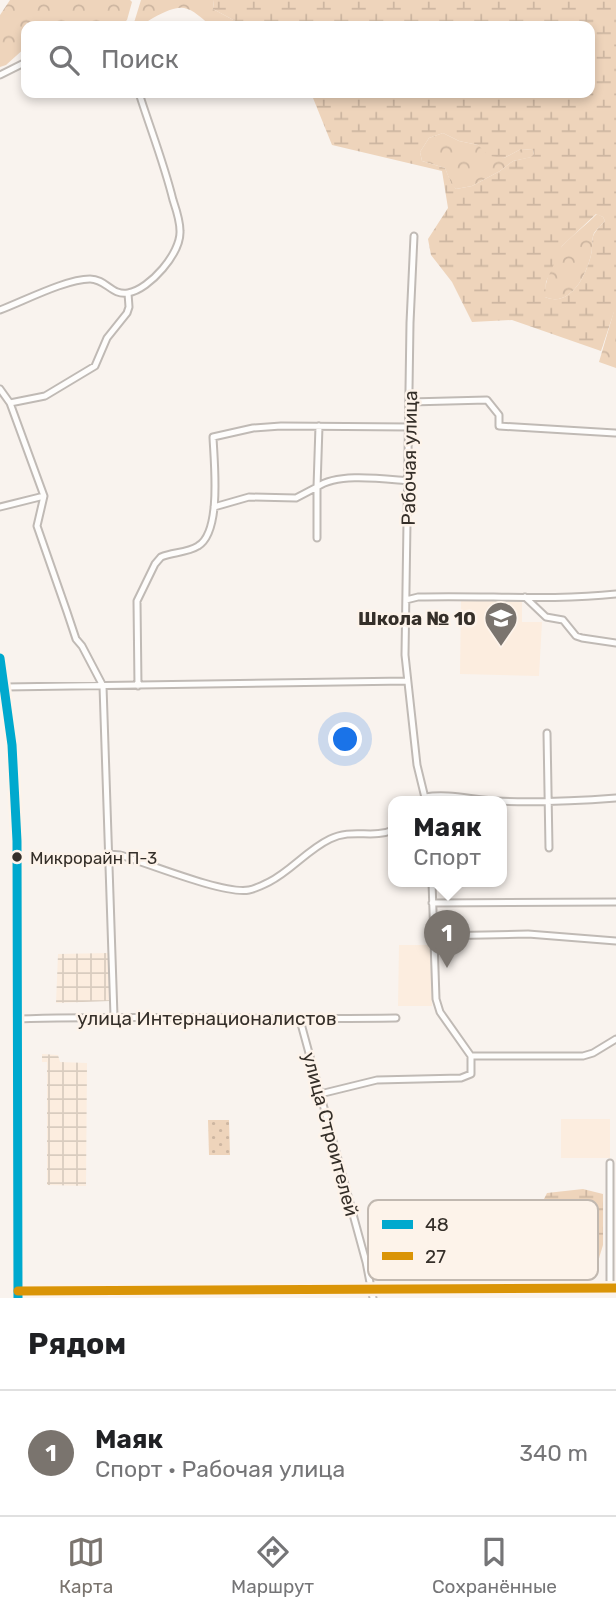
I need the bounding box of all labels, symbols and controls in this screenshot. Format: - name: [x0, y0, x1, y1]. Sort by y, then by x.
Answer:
- search box: [21, 21, 595, 98]
- icon: search: [45, 41, 83, 79]
- text: Поиск: [101, 44, 179, 75]
- street label: Рабочая улица: [397, 390, 422, 526]
- school or university icon: Школа № 10: [482, 599, 520, 648]
- place label: Школа № 10: [358, 607, 476, 630]
- your location: [328, 722, 362, 756]
- popup: [388, 796, 507, 887]
- text: Маяк: [413, 812, 482, 843]
- text: Спорт: [413, 843, 481, 871]
- place label: Микрорайн П-3: [30, 848, 157, 868]
- marker: Микрорайн П-3: [10, 850, 24, 864]
- pin: 1: [424, 910, 470, 968]
- street label: улица Интернационалистов: [77, 1007, 337, 1030]
- street label: улица Строителей: [298, 1050, 363, 1219]
- legend: [368, 1200, 598, 1280]
- text: 48: [425, 1213, 449, 1236]
- text: 27: [425, 1245, 446, 1268]
- text: Рядом: [28, 1326, 126, 1362]
- text: Маяк: [95, 1424, 163, 1455]
- text: 1: [45, 1439, 57, 1467]
- text: 340 m: [519, 1439, 588, 1467]
- text: Спорт · Рабочая улица: [95, 1455, 345, 1483]
- tab: Карта: [59, 1533, 113, 1598]
- tab: Маршрут: [231, 1533, 314, 1598]
- tab: Сохранённые: [432, 1533, 557, 1598]

